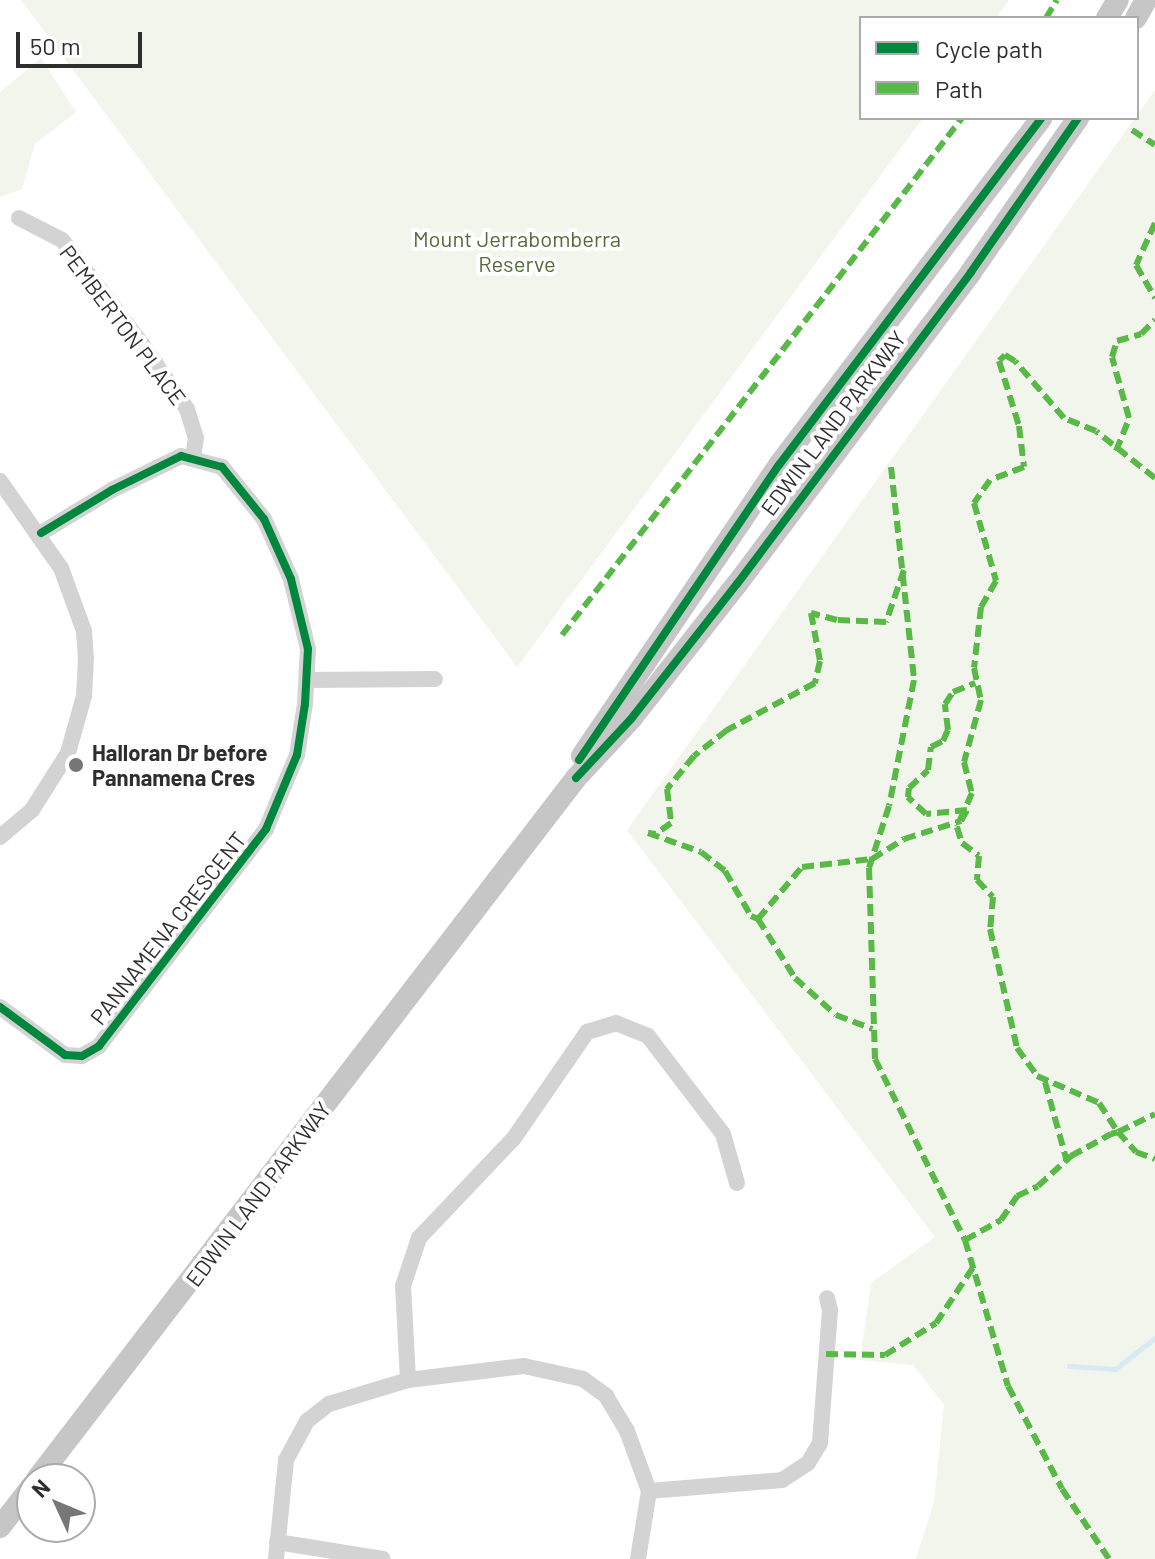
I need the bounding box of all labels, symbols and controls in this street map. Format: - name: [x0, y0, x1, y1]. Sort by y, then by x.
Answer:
- scale bar: [20, 16, 146, 66]
- legend: [859, 16, 1139, 120]
- text: 50 m: [30, 31, 81, 60]
- text: Cycle path: [935, 34, 1043, 63]
- text: Path: [935, 74, 983, 103]
- park label: Mount Jerrabomberra Reserve: [413, 225, 621, 276]
- street label: PEMBERTON PLACE: [54, 240, 192, 410]
- street label: EDWIN LAND PARKWAY: [755, 325, 911, 521]
- place label: Halloran Dr before Pannamena Cres: [92, 739, 268, 790]
- marker: Halloran Dr before Pannamena Cres: [67, 756, 85, 774]
- street label: PANNAMENA CRESCENT: [85, 826, 251, 1030]
- street label: EDWIN LAND PARKWAY: [180, 1096, 336, 1292]
- north arrow: [16, 1463, 96, 1543]
- text: N: [26, 1473, 55, 1502]

